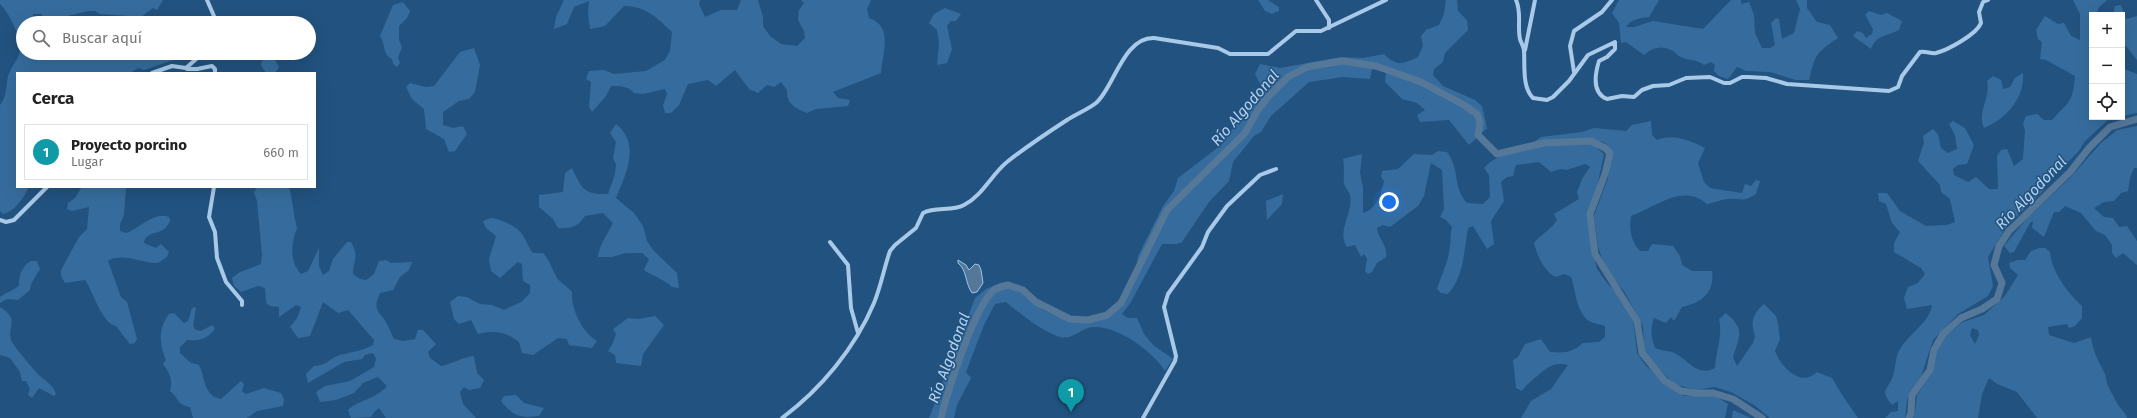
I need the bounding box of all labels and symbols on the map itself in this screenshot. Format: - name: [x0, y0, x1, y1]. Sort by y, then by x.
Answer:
- water label: Río Algodonal: [1207, 66, 1283, 150]
- water label: Río Algodonal: [1992, 153, 2070, 233]
- your location: [1379, 192, 1399, 212]
- water label: Río Algodonal: [924, 310, 974, 406]
- pin: 1: [1058, 379, 1084, 412]

